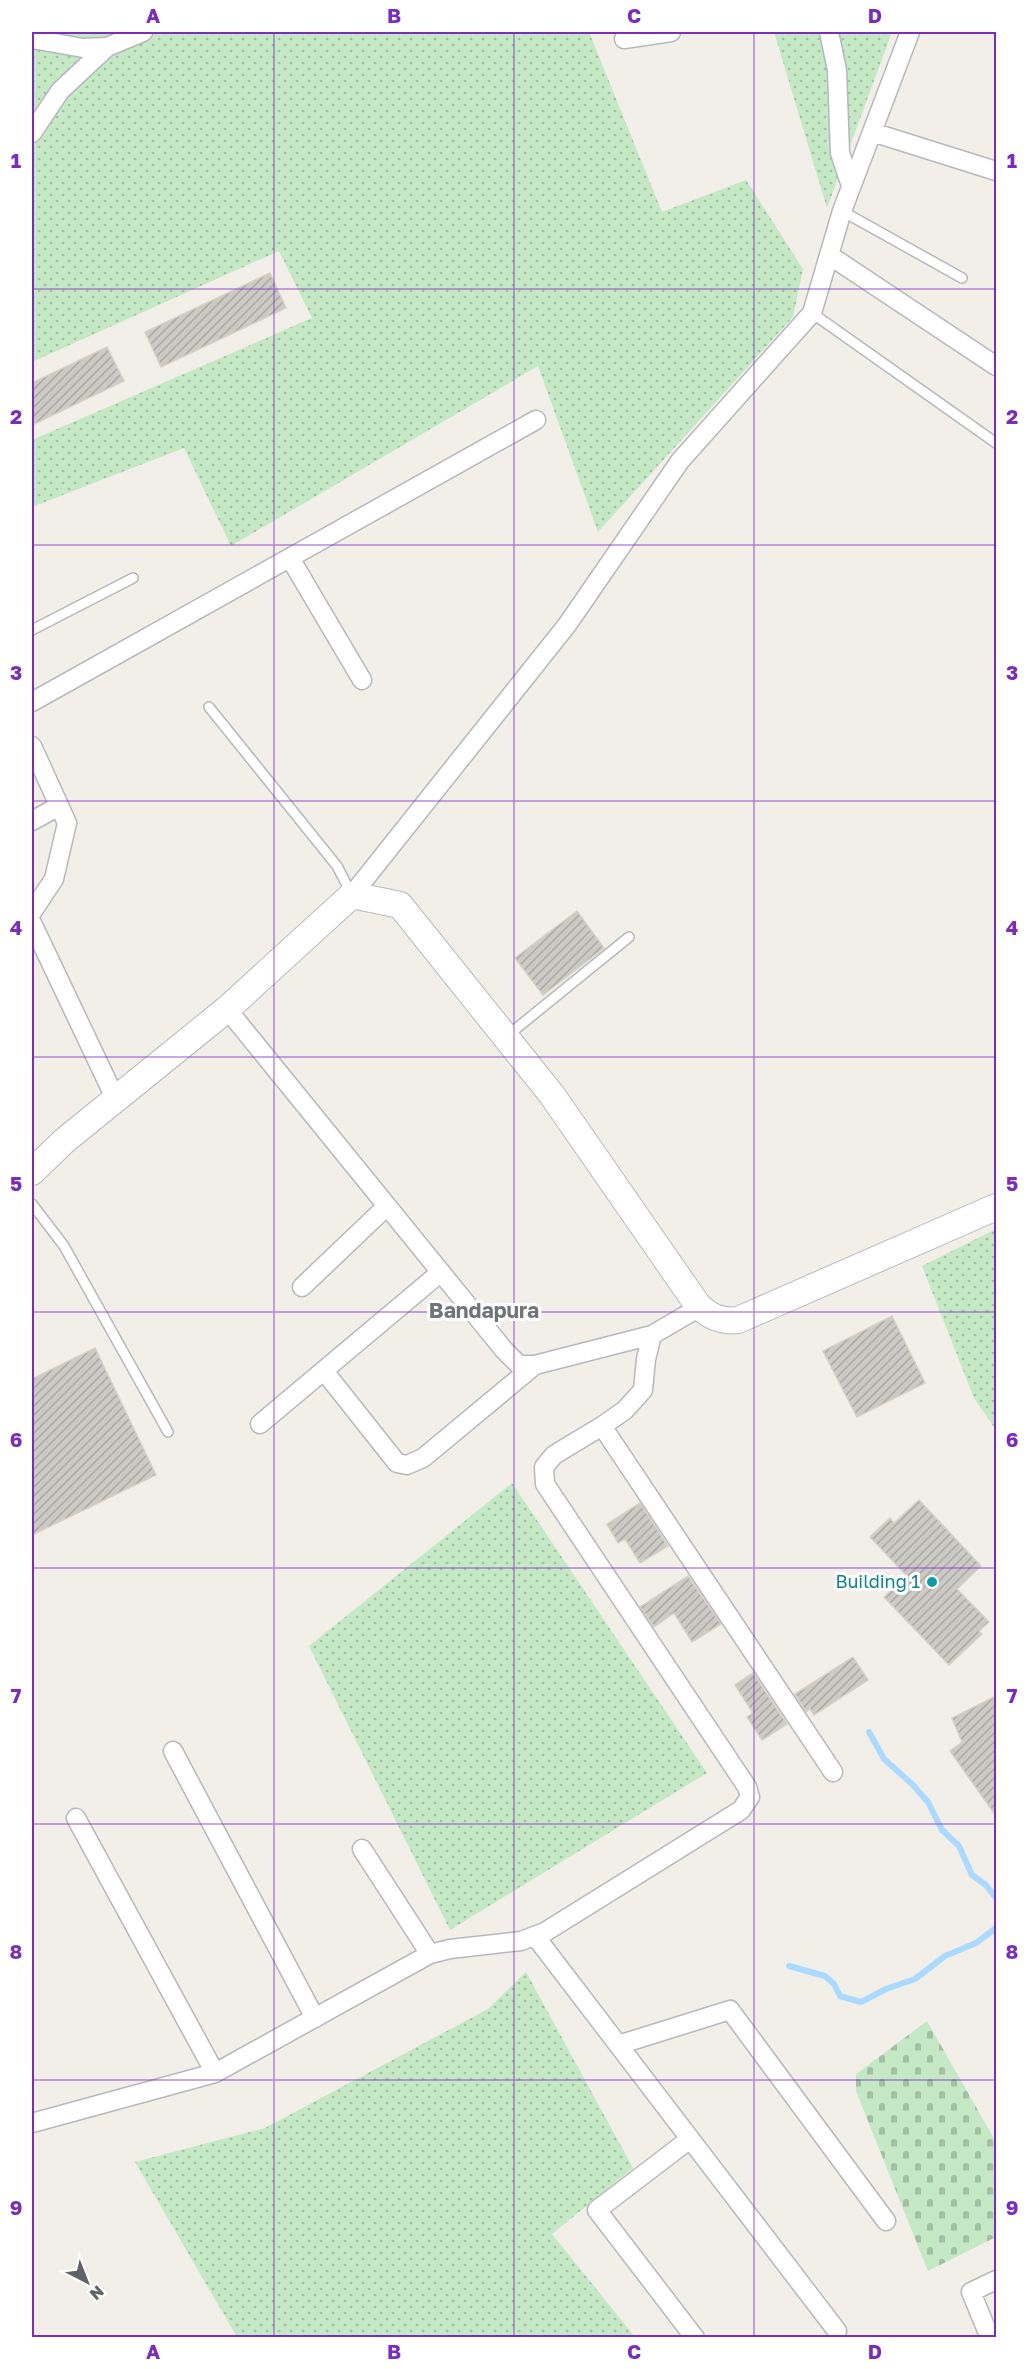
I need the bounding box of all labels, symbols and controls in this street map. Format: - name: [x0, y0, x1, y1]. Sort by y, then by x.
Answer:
- text: A: [146, 3, 160, 27]
- text: B: [387, 3, 401, 27]
- text: C: [627, 3, 641, 27]
- text: D: [868, 3, 882, 27]
- text: 1: [11, 148, 21, 172]
- text: 1: [1007, 148, 1017, 172]
- text: 2: [10, 404, 22, 428]
- text: 2: [1006, 404, 1018, 428]
- text: 3: [10, 660, 22, 684]
- text: 3: [1006, 660, 1018, 684]
- text: 4: [10, 915, 22, 939]
- text: 4: [1006, 915, 1018, 939]
- text: 5: [10, 1171, 22, 1195]
- text: 5: [1006, 1171, 1018, 1195]
- district label: Bandapura: [429, 1297, 539, 1323]
- text: 6: [10, 1427, 22, 1451]
- text: 6: [1006, 1427, 1018, 1451]
- place label: Building 1: [835, 1570, 920, 1592]
- marker: Building 1: [925, 1575, 939, 1589]
- text: 7: [11, 1683, 22, 1707]
- text: 7: [1007, 1683, 1018, 1707]
- text: 8: [10, 1939, 22, 1963]
- text: 8: [1006, 1939, 1018, 1963]
- text: 9: [10, 2195, 22, 2219]
- text: 9: [1006, 2195, 1018, 2219]
- north arrow: [57, 2252, 117, 2312]
- text: N: [86, 2282, 108, 2305]
- text: A: [146, 2339, 160, 2363]
- text: B: [387, 2339, 401, 2363]
- text: C: [627, 2339, 641, 2363]
- text: D: [868, 2339, 882, 2363]

